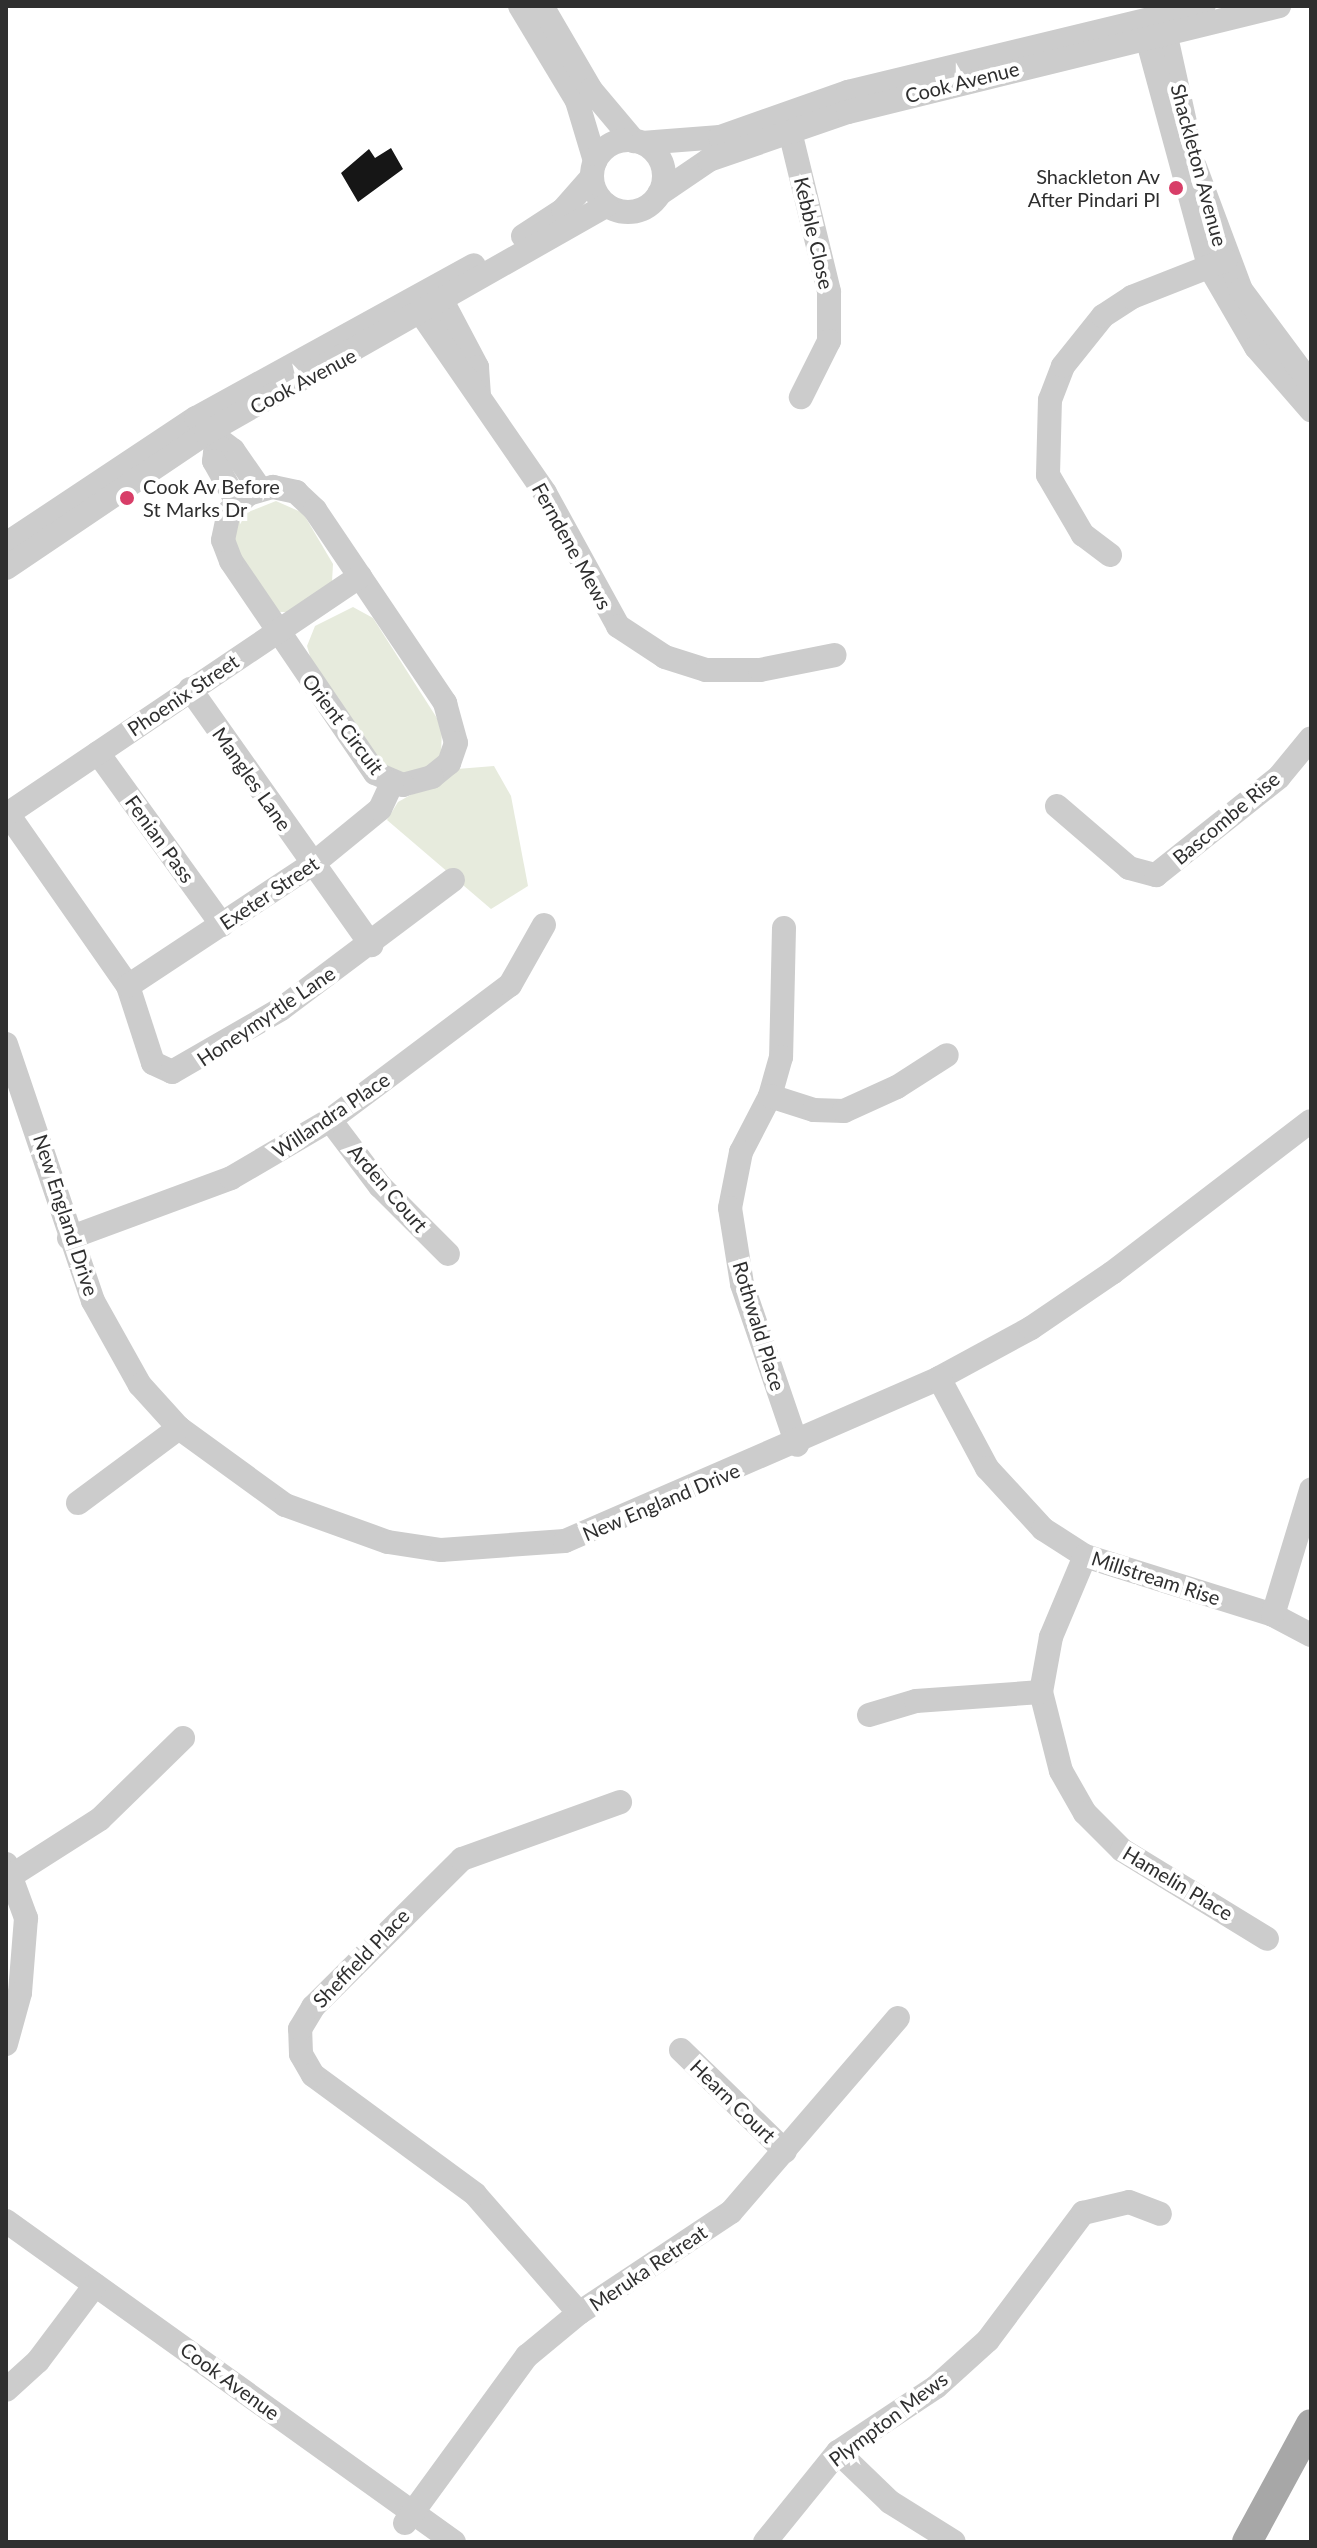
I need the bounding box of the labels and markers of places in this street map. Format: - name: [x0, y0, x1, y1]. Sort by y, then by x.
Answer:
- place label: Shackleton Av After Pindari Pl: [1027, 164, 1160, 211]
- marker: Shackleton Av After Pindari Pl: [1167, 179, 1185, 197]
- place label: Cook Av Before St Marks Dr: [143, 474, 281, 521]
- marker: Cook Av Before St Marks Dr: [118, 489, 136, 507]

